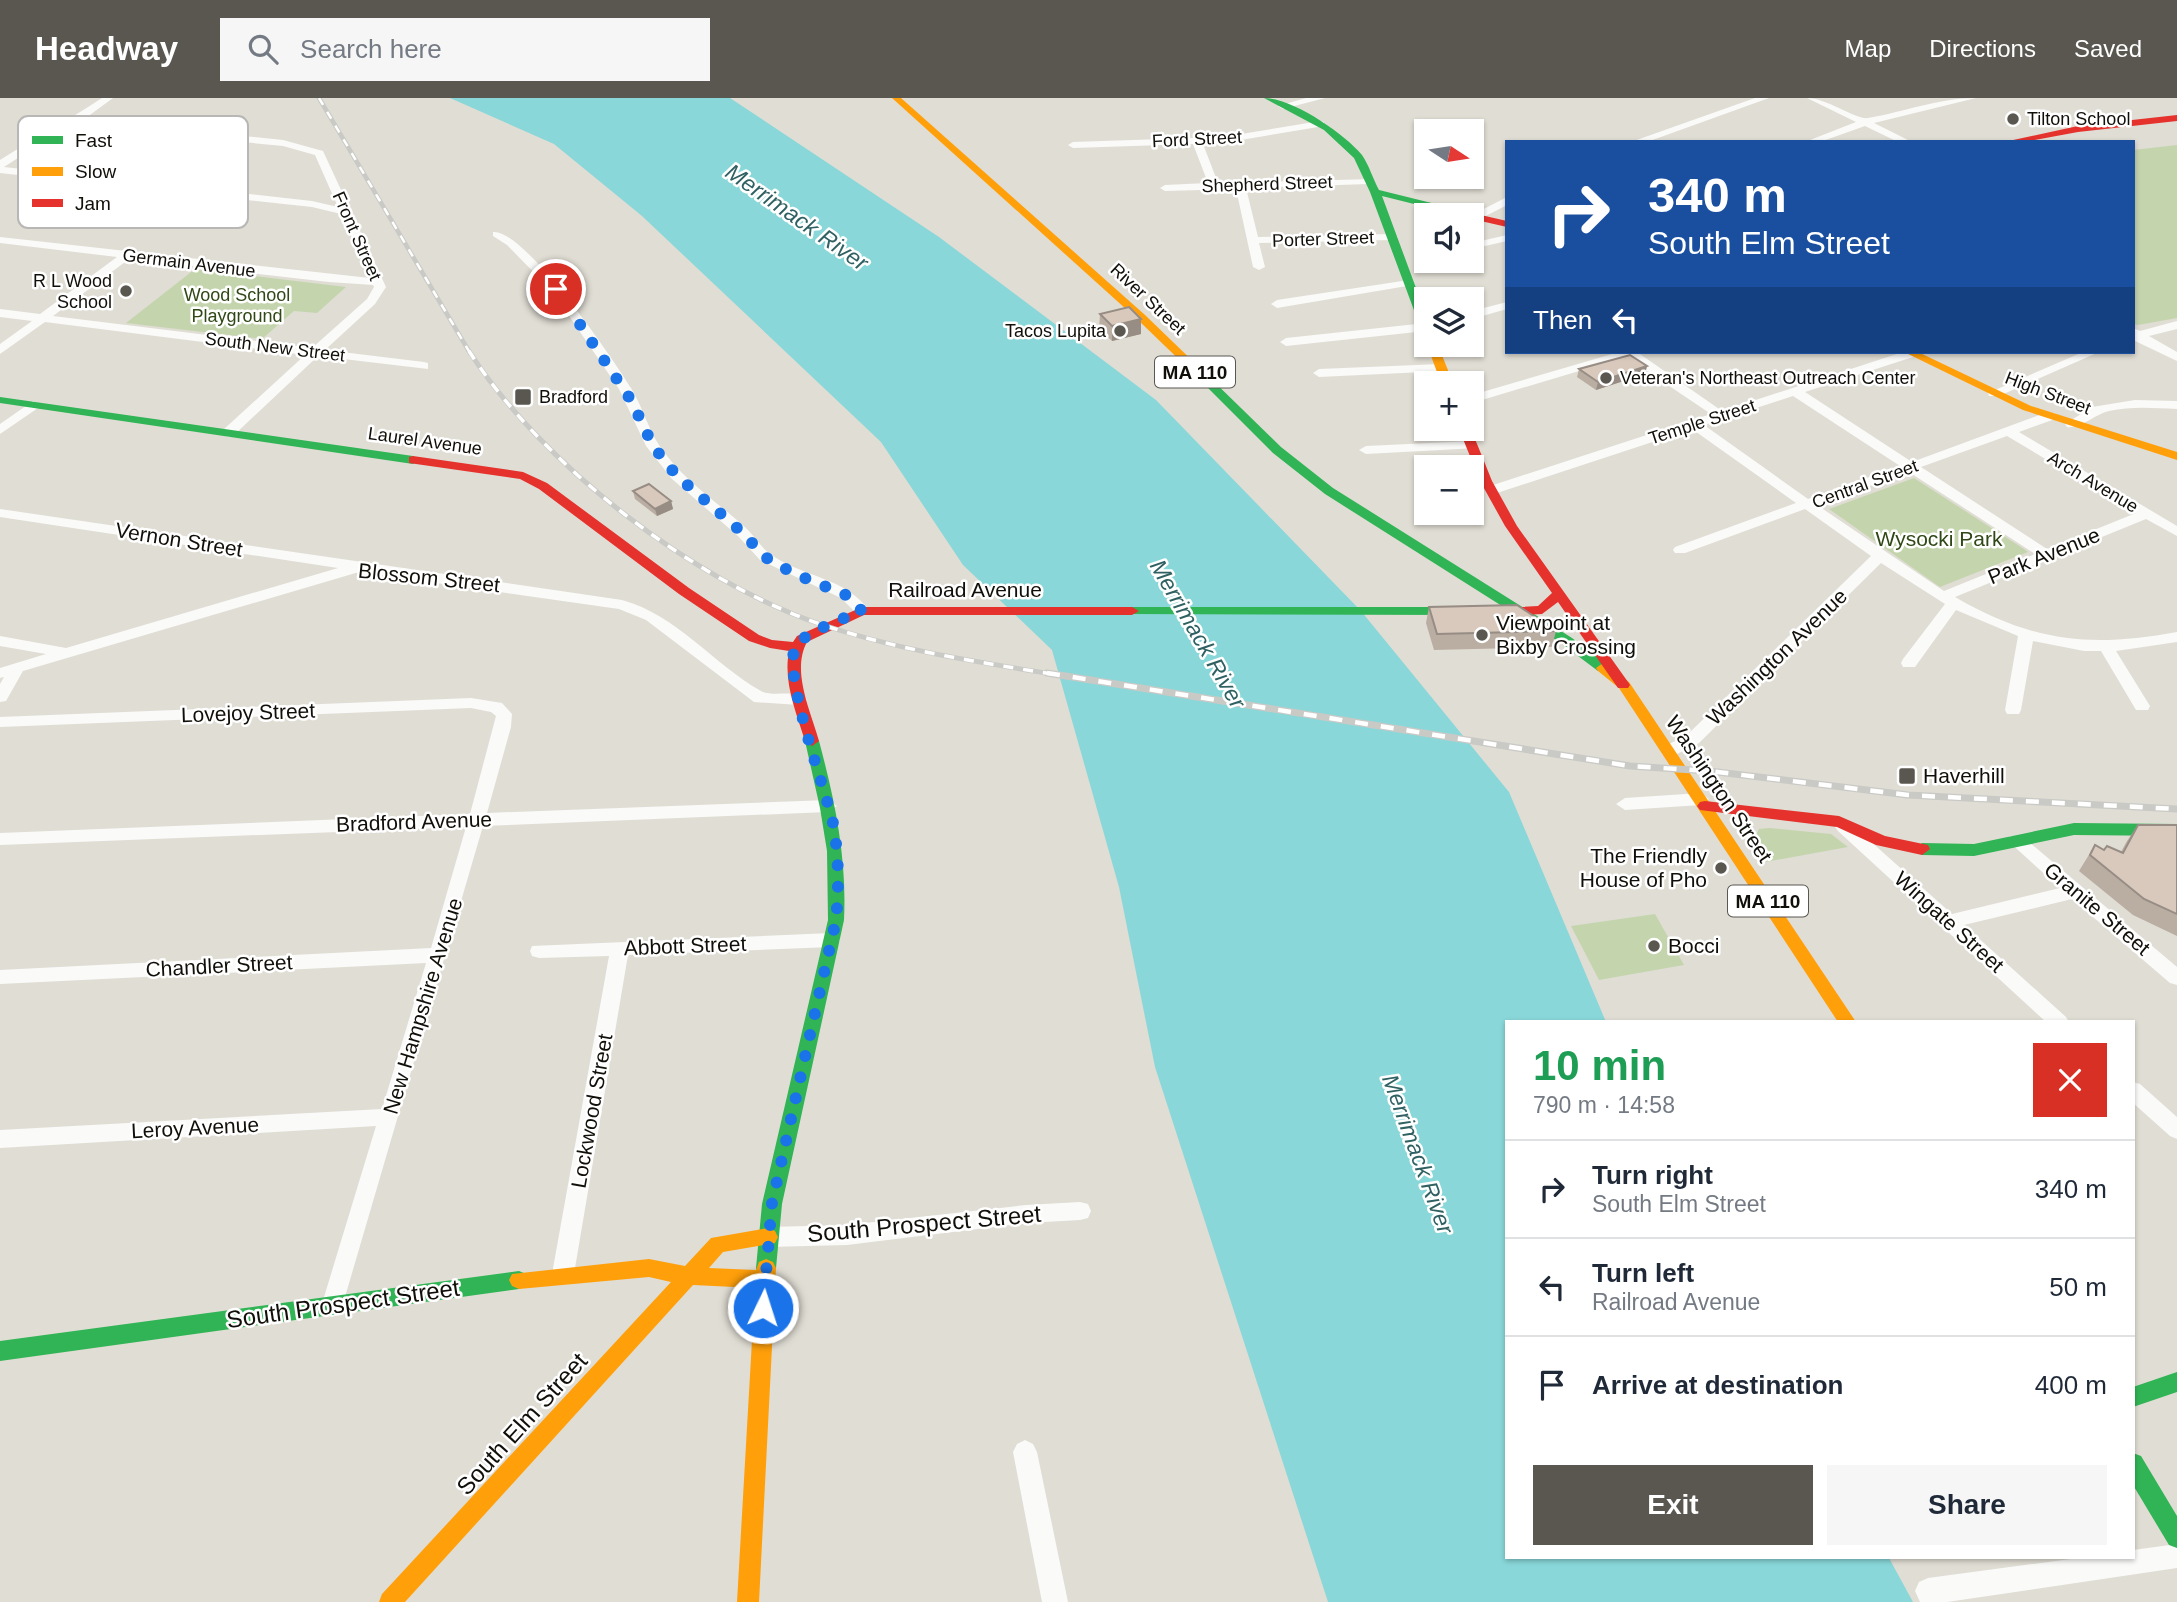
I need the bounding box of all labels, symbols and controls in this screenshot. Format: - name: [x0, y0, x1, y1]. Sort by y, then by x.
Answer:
- search box: [220, 18, 710, 81]
- text: Headway: [35, 30, 178, 67]
- icon: search: [244, 30, 282, 68]
- text: Search here: [300, 34, 442, 64]
- text: Map: [1845, 35, 1891, 62]
- text: Directions: [1929, 35, 2036, 62]
- text: Saved: [2074, 35, 2142, 62]
- place label: Tilton School: [2027, 109, 2130, 129]
- marker: Tilton School: [2005, 111, 2021, 127]
- legend: [18, 116, 248, 228]
- north arrow: [1414, 119, 1484, 189]
- map controls: [1414, 119, 1484, 525]
- street label: Ford Street: [1152, 127, 1242, 151]
- text: Fast: [75, 130, 113, 151]
- water label: Merrimack River: [721, 158, 874, 276]
- text: Slow: [75, 161, 116, 182]
- icon: right: [1533, 168, 1624, 259]
- text: 340 m: [1648, 168, 1787, 222]
- street label: Shepherd Street: [1201, 172, 1333, 196]
- street label: Front Street: [329, 189, 385, 283]
- text: Jam: [75, 193, 111, 214]
- button: sound: [1414, 203, 1484, 273]
- text: South Elm Street: [1648, 225, 1890, 261]
- street label: Porter Street: [1272, 227, 1374, 251]
- street label: Germain Avenue: [121, 245, 257, 281]
- pin: [526, 259, 586, 319]
- street label: River Street: [1106, 259, 1190, 339]
- icon: arrive: [537, 270, 575, 308]
- place label: R L Wood School: [33, 271, 112, 312]
- marker: R L Wood School: [118, 283, 134, 299]
- park label: Wood School Playground: [184, 285, 290, 326]
- button: layers: [1414, 287, 1484, 357]
- icon: left: [1606, 301, 1644, 339]
- text: Then: [1533, 305, 1592, 335]
- place label: Tacos Lupita: [1005, 321, 1107, 341]
- marker: Tacos Lupita: [1112, 323, 1128, 339]
- street label: South New Street: [204, 328, 346, 366]
- road number: MA 110: [1155, 356, 1235, 388]
- place label: Veteran's Northeast Outreach Center: [1620, 368, 1916, 388]
- street label: High Street: [2002, 368, 2094, 418]
- marker: Veteran's Northeast Outreach Center: [1598, 370, 1614, 386]
- button: +: [1414, 371, 1484, 441]
- marker: Bradford: [513, 387, 533, 407]
- place label: Bradford: [539, 387, 608, 407]
- street label: Temple Street: [1646, 395, 1758, 449]
- street label: Laurel Avenue: [367, 423, 483, 459]
- street label: Arch Avenue: [2044, 447, 2142, 517]
- button: −: [1414, 455, 1484, 525]
- street label: Central Street: [1809, 456, 1921, 512]
- street label: Vernon Street: [114, 518, 244, 561]
- street label: Park Avenue: [1984, 523, 2103, 588]
- park label: Wysocki Park: [1876, 527, 2003, 550]
- water label: Merrimack River: [1145, 555, 1252, 714]
- street label: Blossom Street: [357, 559, 501, 596]
- street label: Railroad Avenue: [888, 578, 1042, 601]
- street label: Washington Avenue: [1702, 584, 1851, 729]
- place label: Viewpoint at Bixby Crossing: [1496, 611, 1636, 658]
- marker: Viewpoint at Bixby Crossing: [1474, 627, 1490, 643]
- street label: Lovejoy Street: [180, 699, 316, 726]
- street label: Washington Street: [1662, 711, 1777, 867]
- place label: Haverhill: [1923, 764, 2005, 787]
- marker: Haverhill: [1897, 766, 1917, 786]
- street label: Bradford Avenue: [336, 807, 492, 836]
- place label: The Friendly House of Pho: [1580, 844, 1707, 891]
- street label: Granite Street: [2040, 858, 2155, 960]
- marker: The Friendly House of Pho: [1713, 860, 1729, 876]
- street label: Wingate Street: [1890, 867, 2009, 977]
- road number: MA 110: [1728, 886, 1808, 916]
- street label: New Hampshire Avenue: [379, 895, 466, 1117]
- street label: Abbott Street: [623, 932, 747, 959]
- place label: Bocci: [1668, 934, 1719, 957]
- marker: Bocci: [1646, 938, 1662, 954]
- street label: Chandler Street: [145, 950, 293, 981]
- street label: Lockwood Street: [567, 1032, 616, 1190]
- text: 10 min: [1533, 1042, 1666, 1089]
- button: close: [2033, 1043, 2107, 1117]
- water label: Merrimack River: [1377, 1071, 1459, 1238]
- text: 790 m · 14:58: [1533, 1092, 1675, 1118]
- street label: Leroy Avenue: [130, 1113, 260, 1142]
- text: Turn right: [1592, 1160, 1713, 1190]
- icon: right: [1533, 1170, 1571, 1208]
- text: 340 m: [2035, 1174, 2107, 1204]
- text: South Elm Street: [1592, 1191, 1766, 1217]
- street label: South Prospect Street: [806, 1200, 1042, 1247]
- text: Turn left: [1592, 1258, 1694, 1288]
- icon: left: [1533, 1268, 1571, 1306]
- position arrow: [726, 1271, 800, 1345]
- text: 50 m: [2049, 1272, 2107, 1302]
- street label: South Prospect Street: [225, 1274, 461, 1333]
- text: Railroad Avenue: [1592, 1289, 1760, 1315]
- street label: South Elm Street: [451, 1347, 593, 1500]
- icon: arrive: [1533, 1366, 1571, 1404]
- text: Arrive at destination: [1592, 1370, 1843, 1400]
- text: 400 m: [2035, 1370, 2107, 1400]
- button: Exit: [1533, 1465, 1813, 1545]
- button: Share: [1827, 1465, 2107, 1545]

